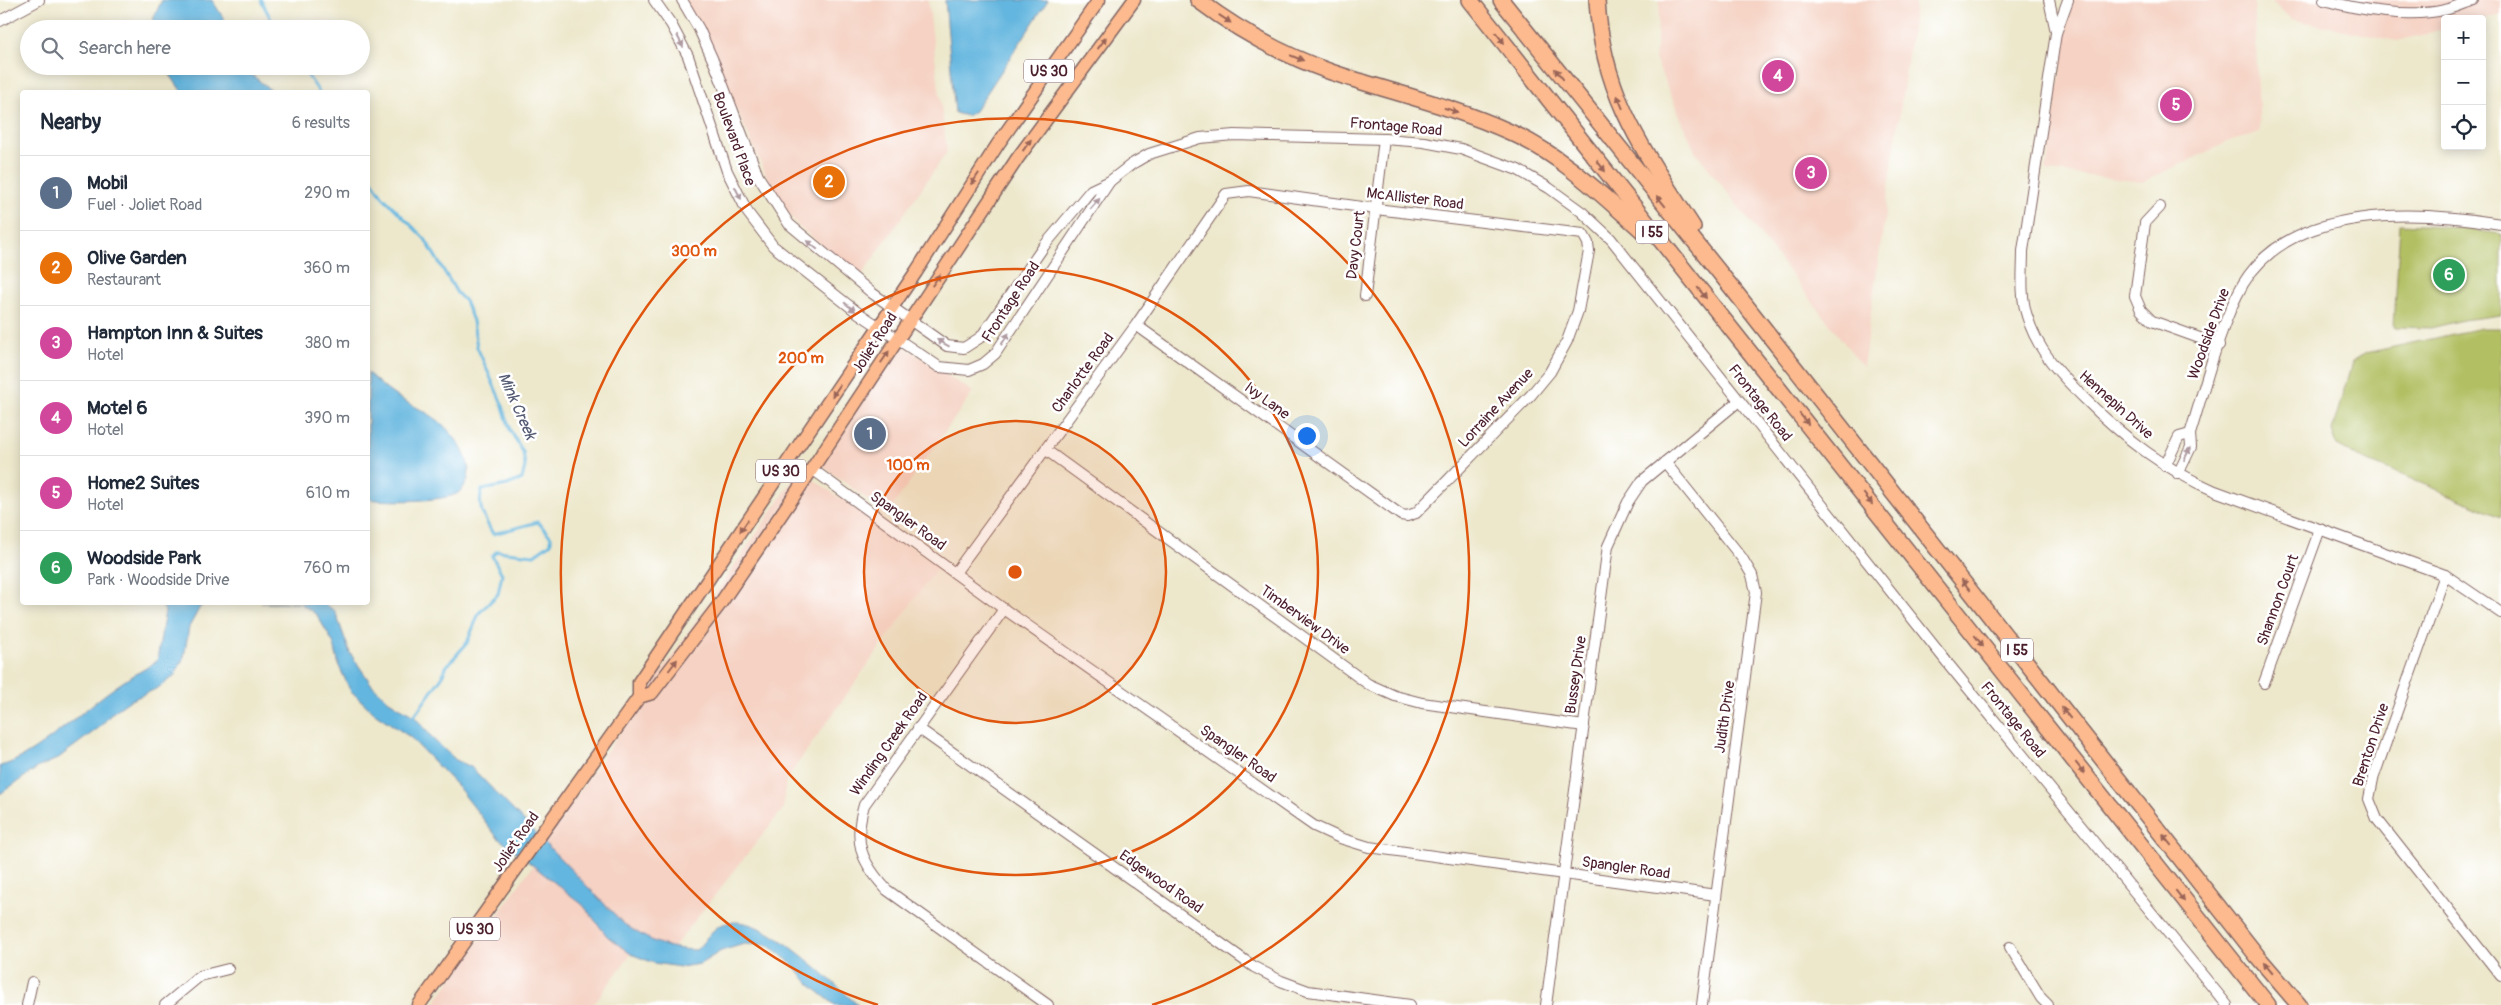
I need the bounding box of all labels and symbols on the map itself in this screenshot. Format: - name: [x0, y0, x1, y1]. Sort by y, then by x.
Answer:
- one-way arrow: [1218, 15, 1232, 24]
- one-way arrow: [1495, 31, 1506, 44]
- one-way arrow: [676, 34, 684, 48]
- one-way arrow: [1097, 36, 1107, 50]
- one-way arrow: [1290, 54, 1304, 62]
- pin: 4: [1762, 57, 1794, 95]
- road number: US 30: [1024, 59, 1074, 82]
- one-way arrow: [1554, 68, 1565, 81]
- pin: 5: [2160, 86, 2192, 124]
- street label: Boulevard Place: [708, 90, 760, 189]
- one-way arrow: [1615, 95, 1623, 109]
- one-way arrow: [1443, 107, 1458, 115]
- street label: Frontage Road: [1349, 113, 1443, 141]
- one-way arrow: [1022, 138, 1032, 152]
- pin: 3: [1795, 154, 1827, 192]
- one-way arrow: [1595, 159, 1606, 172]
- pin: 2: [813, 163, 845, 201]
- one-way arrow: [971, 173, 980, 186]
- street label: McAllister Road: [1365, 184, 1465, 214]
- one-way arrow: [734, 186, 742, 200]
- one-way arrow: [1655, 195, 1666, 208]
- one-way arrow: [1089, 198, 1100, 211]
- street label: Davy Court: [1342, 209, 1370, 280]
- road number: I 55: [1636, 220, 1668, 243]
- one-way arrow: [806, 240, 819, 251]
- text: 300 m: [671, 242, 717, 261]
- pin: 6: [2433, 256, 2465, 294]
- street label: Frontage Road: [978, 258, 1044, 346]
- one-way arrow: [931, 273, 940, 286]
- street label: Woodside Drive: [2184, 285, 2235, 382]
- one-way arrow: [1696, 287, 1707, 300]
- one-way arrow: [843, 302, 857, 312]
- street label: Joliet Road: [848, 309, 902, 377]
- street label: Charlotte Road: [1048, 329, 1118, 417]
- one-way arrow: [1000, 333, 1009, 346]
- one-way arrow: [936, 338, 949, 347]
- text: 200 m: [778, 349, 824, 368]
- one-way arrow: [881, 350, 890, 363]
- street label: Frontage Road: [1724, 361, 1796, 445]
- street label: Lorraine Avenue: [1454, 364, 1538, 452]
- street label: Hennepin Drive: [2075, 367, 2158, 444]
- water label: Mink Creek: [493, 369, 541, 444]
- street label: Ivy Lane: [1241, 378, 1294, 424]
- one-way arrow: [831, 384, 840, 398]
- one-way arrow: [1799, 413, 1810, 426]
- pin: 1: [854, 415, 886, 453]
- your location: [1294, 423, 1320, 449]
- one-way arrow: [2183, 447, 2192, 462]
- text: 100 m: [887, 456, 929, 475]
- road number: US 30: [756, 460, 806, 482]
- street label: Spangler Road: [866, 487, 950, 555]
- one-way arrow: [1863, 492, 1874, 505]
- one-way arrow: [740, 519, 749, 533]
- street label: Shannon Court: [2253, 551, 2304, 648]
- centre of rings: [1006, 563, 1024, 581]
- one-way arrow: [1960, 579, 1971, 592]
- street label: Timberview Drive: [1256, 581, 1354, 659]
- street label: Bussey Drive: [1561, 634, 1591, 715]
- one-way arrow: [1974, 634, 1985, 647]
- road number: I 55: [2001, 638, 2033, 662]
- one-way arrow: [668, 659, 679, 672]
- street label: Frontage Road: [1976, 678, 2050, 762]
- street label: Judith Drive: [1711, 679, 1740, 755]
- street label: Winding Creek Road: [846, 688, 932, 800]
- street label: Brenton Drive: [2349, 700, 2394, 789]
- one-way arrow: [2061, 707, 2072, 720]
- street label: Spangler Road: [1196, 721, 1280, 787]
- one-way arrow: [2075, 761, 2085, 775]
- street label: Joliet Road: [488, 808, 544, 876]
- one-way arrow: [2161, 834, 2172, 847]
- street label: Edgewood Road: [1115, 846, 1207, 918]
- street label: Spangler Road: [1581, 852, 1671, 884]
- one-way arrow: [2175, 889, 2186, 902]
- road number: US 30: [450, 918, 500, 941]
- one-way arrow: [2262, 961, 2273, 974]

